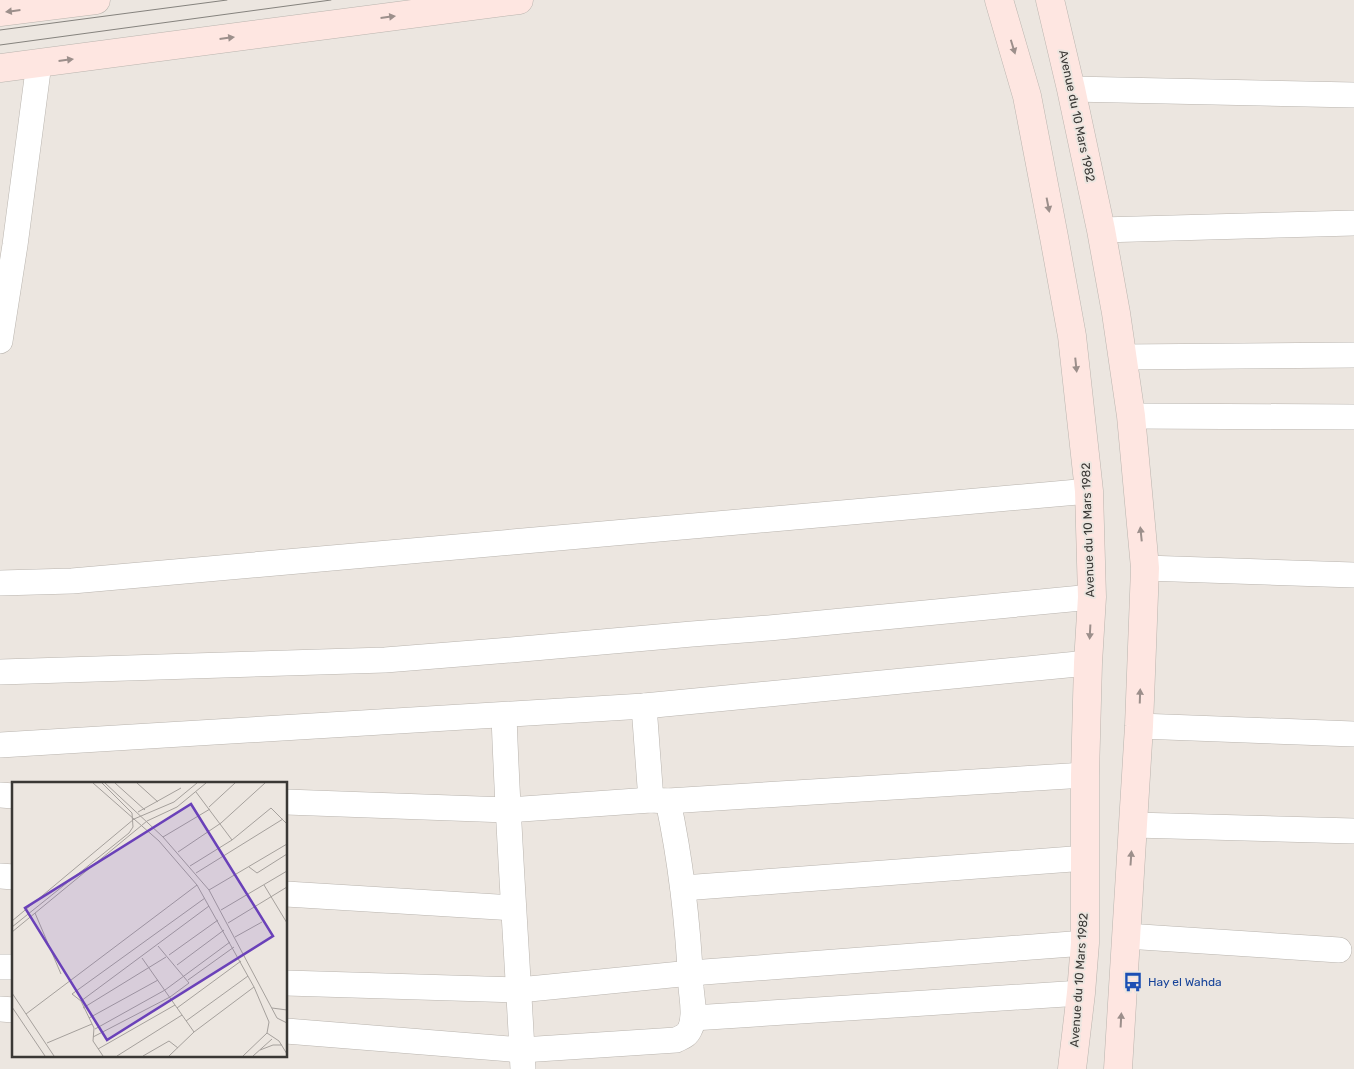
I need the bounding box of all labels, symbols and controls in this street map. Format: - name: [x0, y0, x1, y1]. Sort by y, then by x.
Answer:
- one-way arrow: [5, 7, 21, 15]
- one-way arrow: [380, 13, 396, 21]
- one-way arrow: [219, 34, 235, 42]
- one-way arrow: [1009, 39, 1017, 54]
- street label: Avenue du 10 Mars 1982: [1056, 49, 1098, 183]
- one-way arrow: [58, 55, 74, 63]
- one-way arrow: [1044, 197, 1052, 213]
- one-way arrow: [1072, 357, 1080, 373]
- street label: Avenue du 10 Mars 1982: [1079, 462, 1097, 598]
- one-way arrow: [1137, 525, 1145, 541]
- one-way arrow: [1085, 624, 1093, 640]
- one-way arrow: [1136, 688, 1144, 704]
- inset map: [12, 782, 288, 1056]
- one-way arrow: [1128, 850, 1136, 866]
- street label: Avenue du 10 Mars 1982: [1067, 912, 1091, 1048]
- bus stop icon: Hay el Wahda: [1122, 971, 1144, 993]
- place label: Hay el Wahda: [1148, 975, 1222, 989]
- one-way arrow: [1117, 1012, 1125, 1028]

